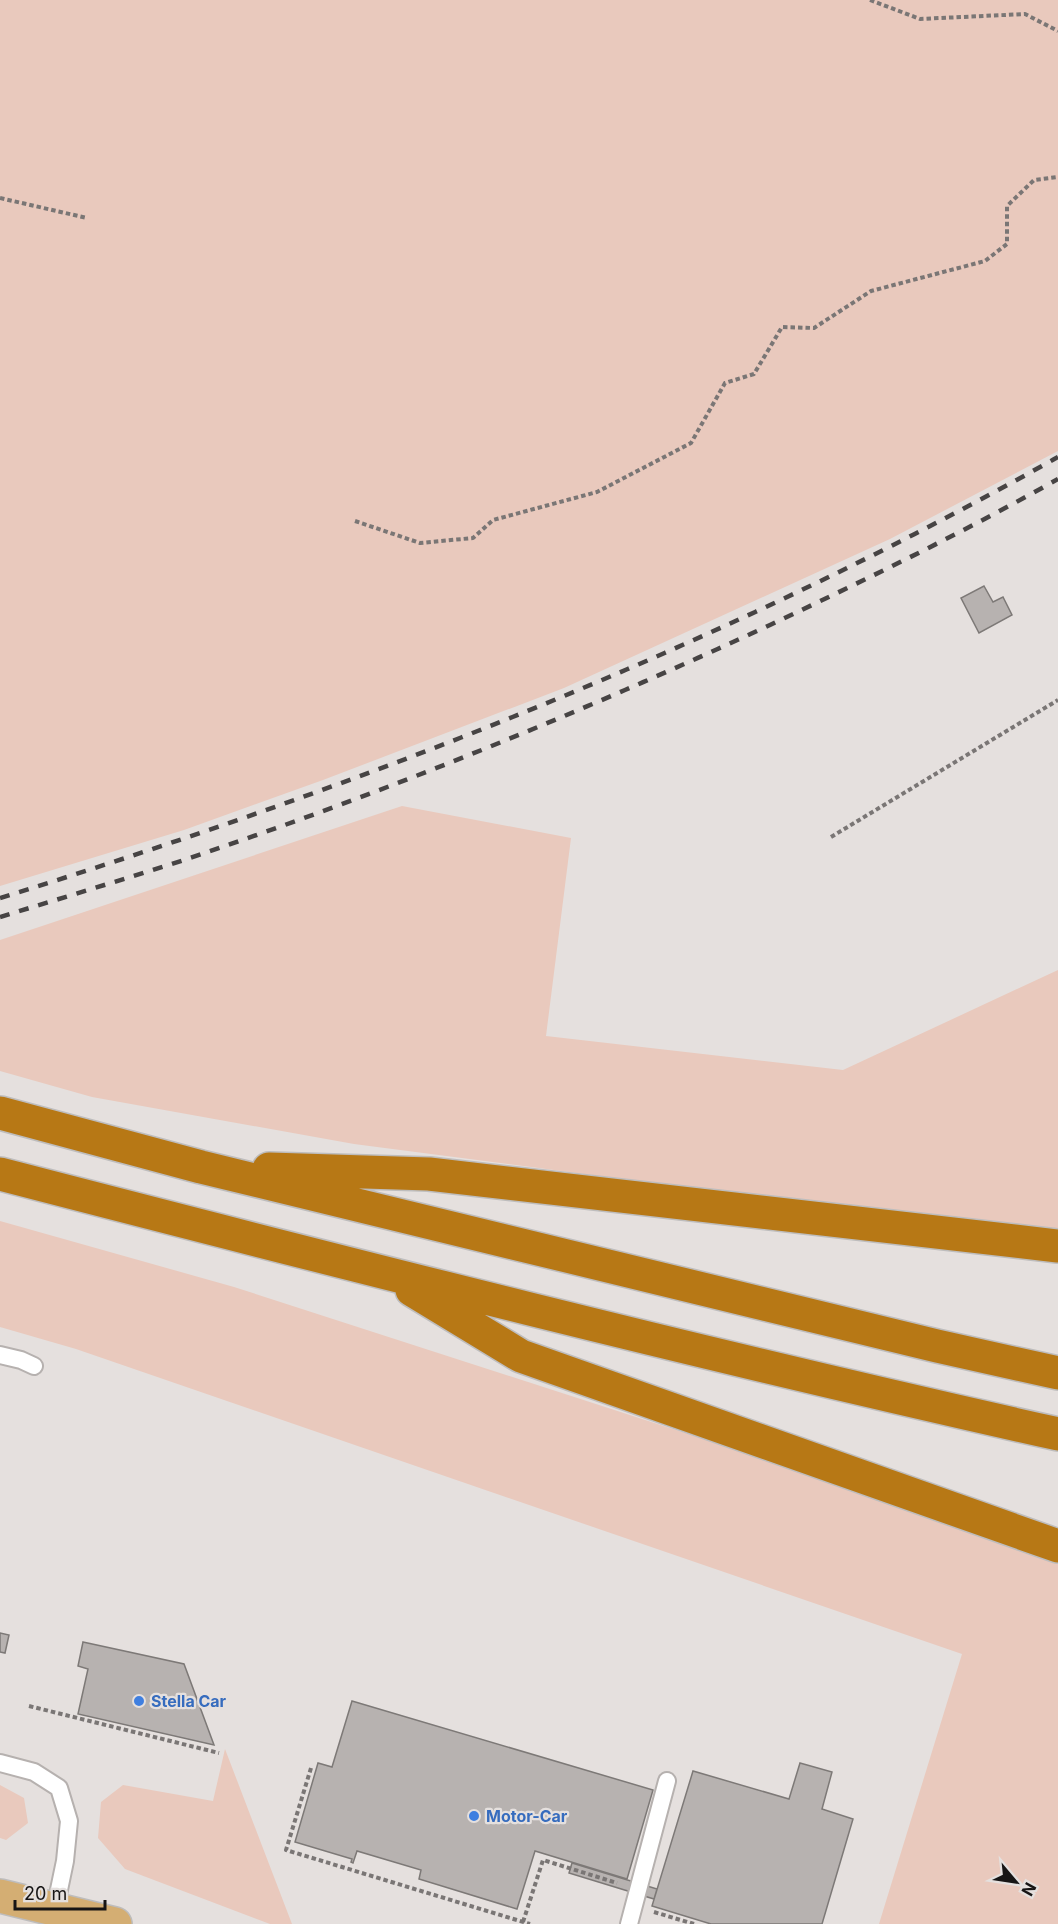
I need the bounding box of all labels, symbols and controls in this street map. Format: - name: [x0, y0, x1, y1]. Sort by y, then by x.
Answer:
- place label: Stella Car: [151, 1691, 227, 1711]
- marker: Stella Car: [132, 1694, 146, 1708]
- place label: Motor-Car: [486, 1806, 568, 1826]
- marker: Motor-Car: [467, 1809, 481, 1823]
- north arrow: [986, 1852, 1046, 1912]
- scale bar: [15, 1873, 105, 1911]
- text: N: [1017, 1879, 1041, 1899]
- text: 20 m: [24, 1883, 67, 1904]

